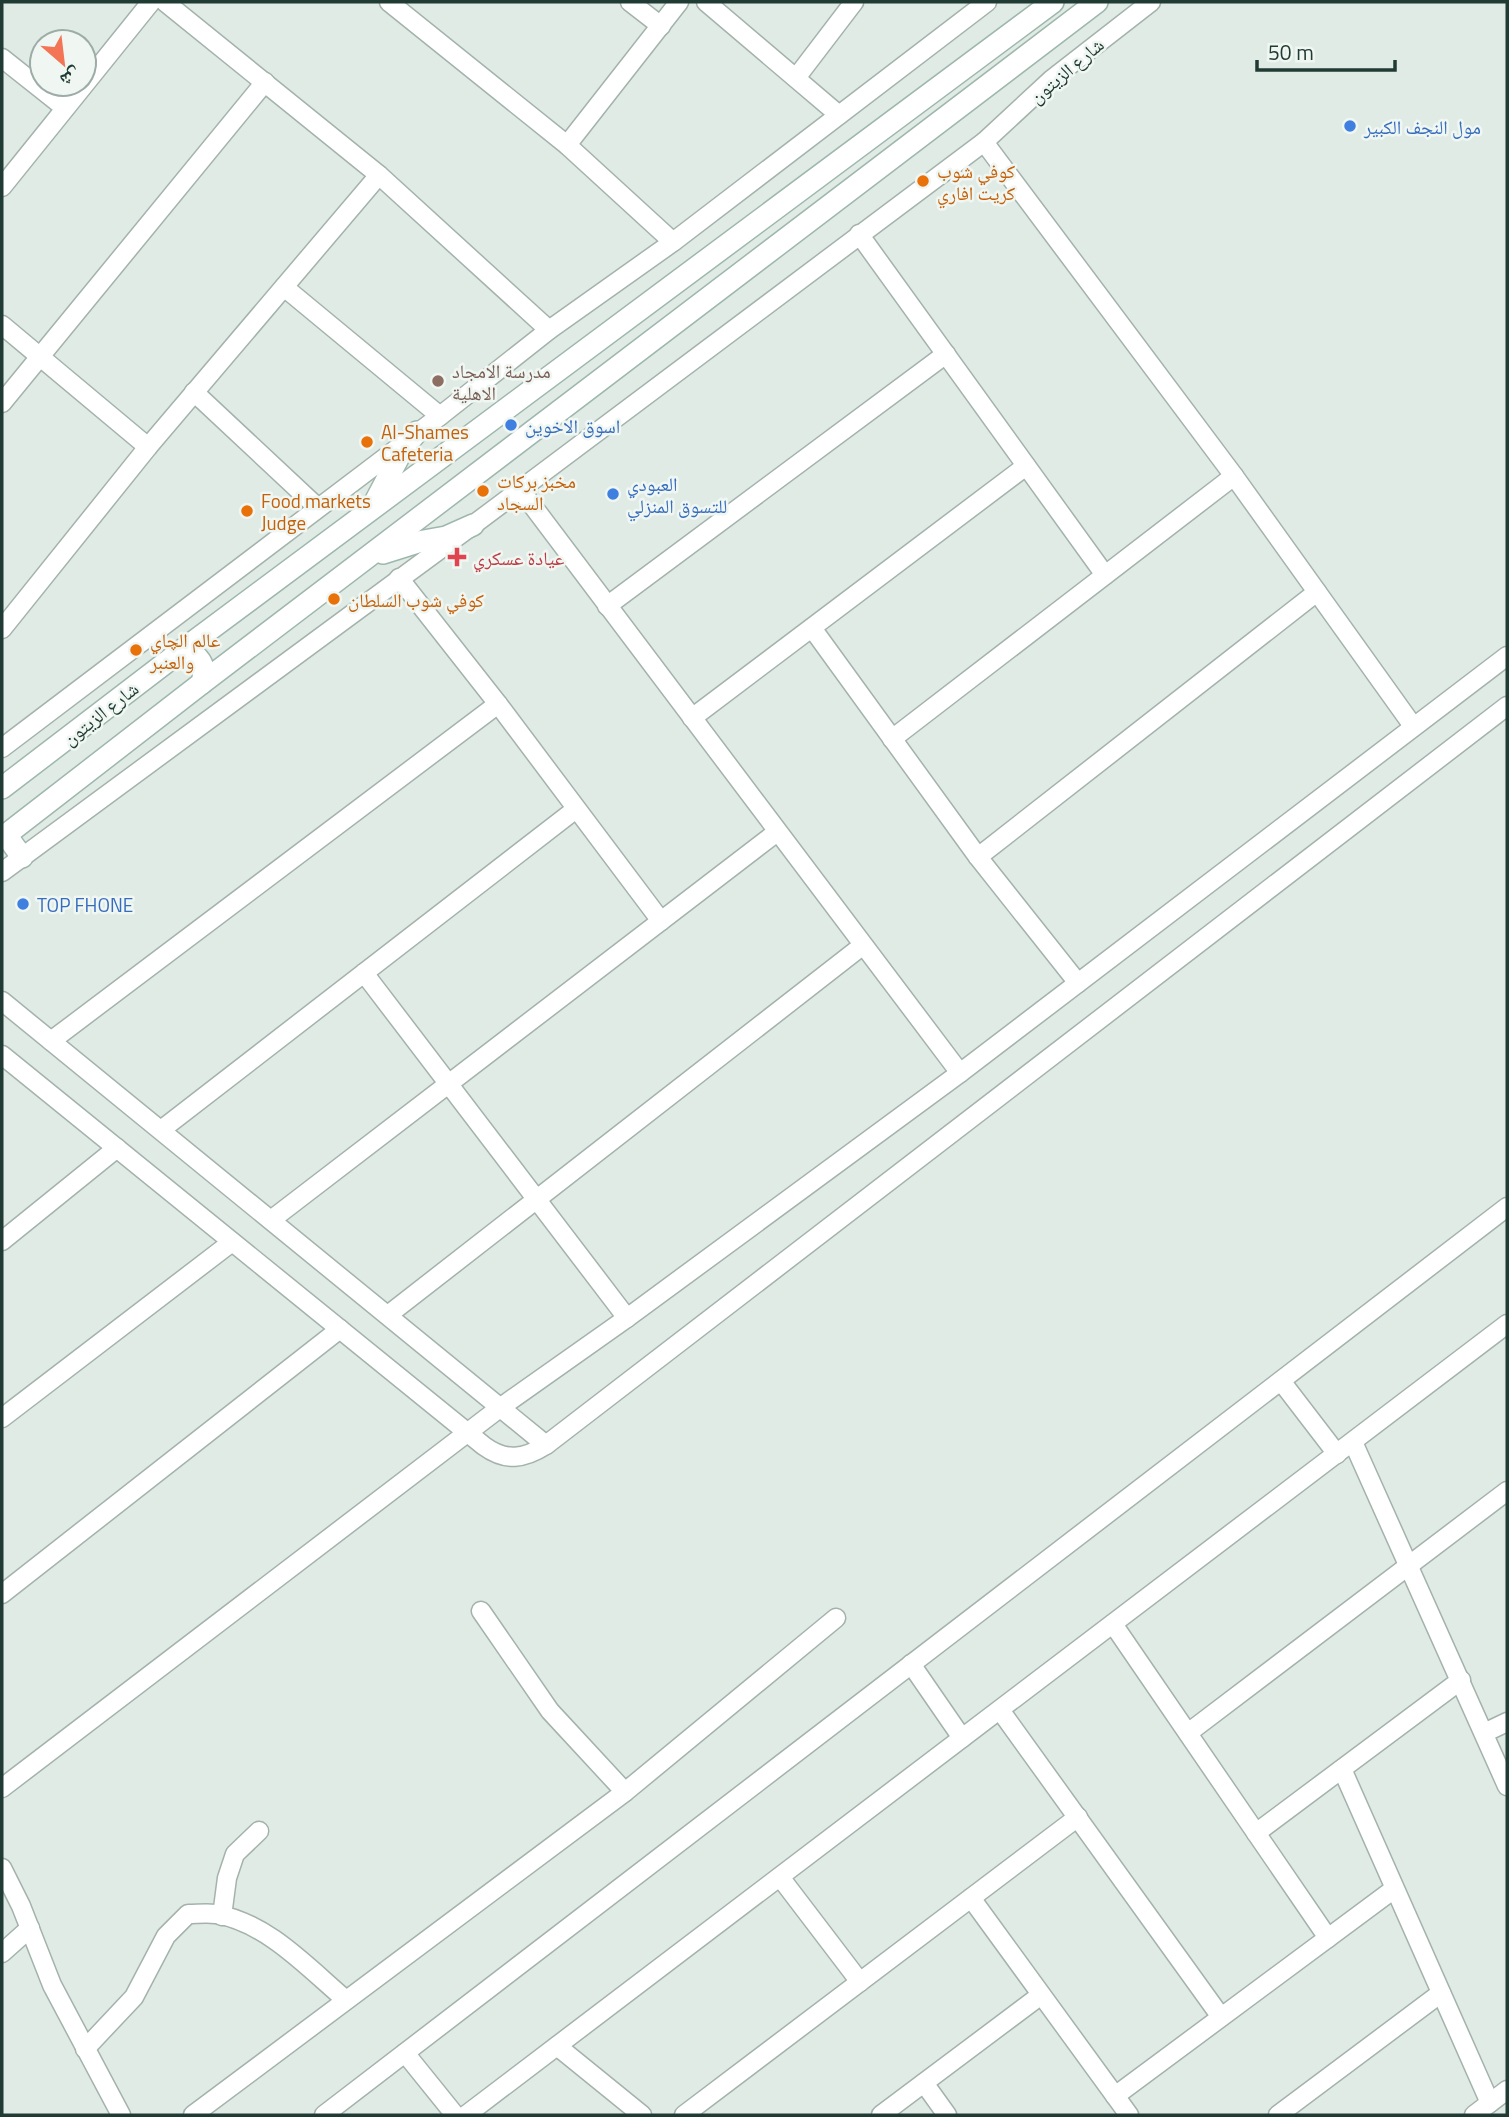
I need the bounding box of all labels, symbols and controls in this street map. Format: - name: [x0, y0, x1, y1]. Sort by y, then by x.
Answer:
- north arrow: [28, 28, 98, 98]
- scale bar: [1257, 28, 1395, 72]
- street label: شارع الزيتون: [1022, 30, 1110, 110]
- text: 50 m: [1268, 36, 1314, 68]
- text: ش: [56, 61, 87, 96]
- place label: مول النجف الكبير: [1363, 112, 1481, 141]
- marker: مول النجف الكبير: [1342, 118, 1358, 134]
- place label: كوفي شوب كريت افاري: [937, 156, 1015, 208]
- marker: كوفي شوب كريت افاري: [915, 173, 931, 189]
- place label: مدرسة الامجاد الاهلية: [452, 356, 551, 407]
- marker: مدرسة الامجاد الاهلية: [430, 373, 446, 389]
- place label: اسوق الاخوين: [525, 411, 620, 440]
- place label: Al-Shames Cafeteria: [381, 417, 469, 468]
- marker: اسوق الاخوين: [503, 417, 519, 433]
- marker: Al-Shames Cafeteria: [359, 434, 375, 450]
- place label: مخبز بركات السجاد: [497, 466, 576, 517]
- place label: العبودي للتسوق المنزلي: [627, 469, 727, 521]
- marker: مخبز بركات السجاد: [475, 483, 491, 499]
- place label: Food markets Judge: [261, 486, 371, 537]
- marker: العبودي للتسوق المنزلي: [605, 486, 621, 502]
- marker: Food markets Judge: [239, 503, 255, 519]
- place label: عيادة عسكري: [473, 543, 565, 573]
- marker: عيادة عسكري: [447, 547, 467, 567]
- place label: كوفي شوب السلطان: [348, 585, 484, 615]
- marker: كوفي شوب السلطان: [326, 591, 342, 607]
- place label: عالم الچاي والعنبر: [149, 625, 221, 676]
- marker: عالم الچاي والعنبر: [128, 642, 144, 658]
- street label: شارع الزيتون: [56, 674, 144, 752]
- place label: TOP FHONE: [37, 890, 133, 919]
- marker: TOP FHONE: [15, 896, 31, 912]

